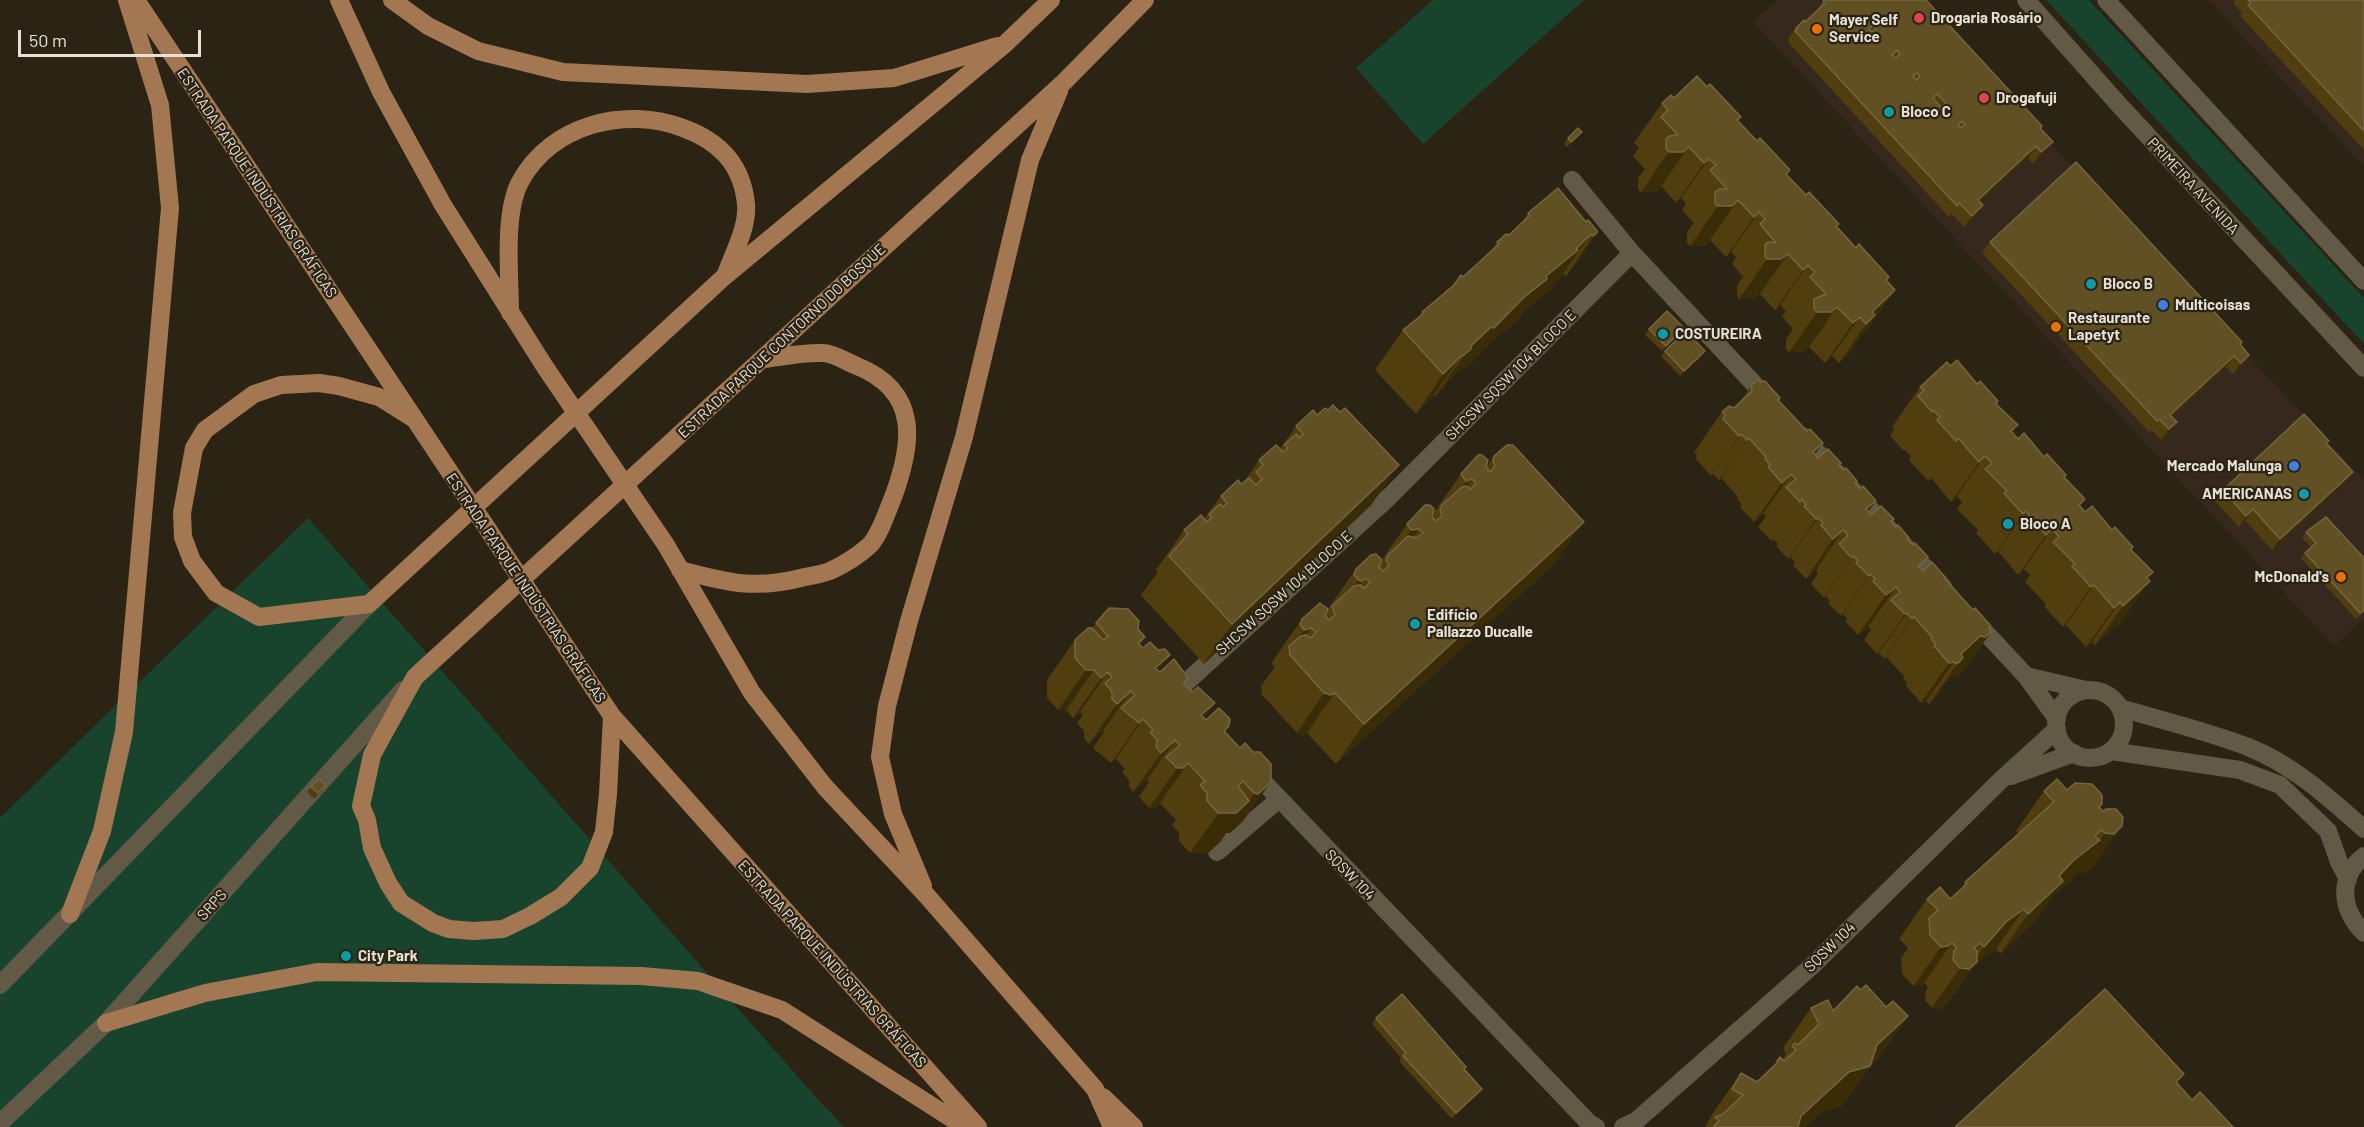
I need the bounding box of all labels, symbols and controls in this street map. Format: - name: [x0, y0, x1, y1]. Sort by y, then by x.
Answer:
- place label: Drogaria Rosário: [1931, 9, 2042, 27]
- place label: Mayer Self Service: [1829, 11, 1898, 46]
- marker: Drogaria Rosário: [1912, 11, 1926, 25]
- scale bar: [21, 18, 204, 56]
- marker: Mayer Self Service: [1810, 22, 1824, 36]
- text: 50 m: [29, 29, 67, 51]
- street label: ESTRADA PARQUE INDÚSTRIAS GRÁFICAS: [173, 65, 341, 301]
- place label: Drogafuji: [1996, 89, 2057, 107]
- marker: Drogafuji: [1977, 91, 1991, 105]
- place label: Bloco C: [1901, 103, 1951, 121]
- marker: Bloco C: [1882, 105, 1896, 119]
- street label: PRIMEIRA AVENIDA: [2144, 134, 2242, 238]
- street label: ESTRADA PARQUE CONTORNO DO BOSQUE: [675, 240, 889, 442]
- place label: Bloco B: [2103, 275, 2153, 293]
- marker: Bloco B: [2084, 277, 2098, 291]
- place label: Multicoisas: [2175, 296, 2250, 314]
- marker: Multicoisas: [2156, 298, 2170, 312]
- street label: SHCSW SQSW 104 BLOCO E: [1442, 306, 1580, 444]
- place label: Restaurante Lapetyt: [2068, 309, 2150, 344]
- marker: Restaurante Lapetyt: [2049, 320, 2063, 334]
- place label: COSTUREIRA: [1675, 325, 1762, 343]
- marker: COSTUREIRA: [1656, 327, 1670, 341]
- place label: Mercado Malunga: [2167, 457, 2282, 475]
- marker: Mercado Malunga: [2287, 459, 2301, 473]
- street label: ESTRADA PARQUE INDÚSTRIAS GRÁFICAS: [442, 470, 610, 706]
- place label: AMERICANAS: [2202, 485, 2292, 503]
- marker: AMERICANAS: [2297, 487, 2311, 501]
- place label: Bloco A: [2020, 515, 2071, 533]
- marker: Bloco A: [2001, 517, 2015, 531]
- street label: SHCSW SQSW 104 BLOCO E: [1212, 527, 1356, 659]
- place label: McDonald's: [2255, 568, 2329, 586]
- marker: McDonald's: [2334, 570, 2348, 584]
- place label: Edifício Pallazzo Ducalle: [1427, 606, 1533, 641]
- marker: Edifício Pallazzo Ducalle: [1408, 617, 1422, 631]
- street label: SQSW 104: [1321, 846, 1379, 904]
- street label: ESTRADA PARQUE INDÚSTRIAS GRÁFICAS: [734, 856, 930, 1072]
- street label: SRPS: [193, 886, 231, 924]
- street label: SQSW 104: [1801, 918, 1859, 976]
- place label: City Park: [358, 947, 418, 965]
- marker: City Park: [339, 949, 353, 963]

